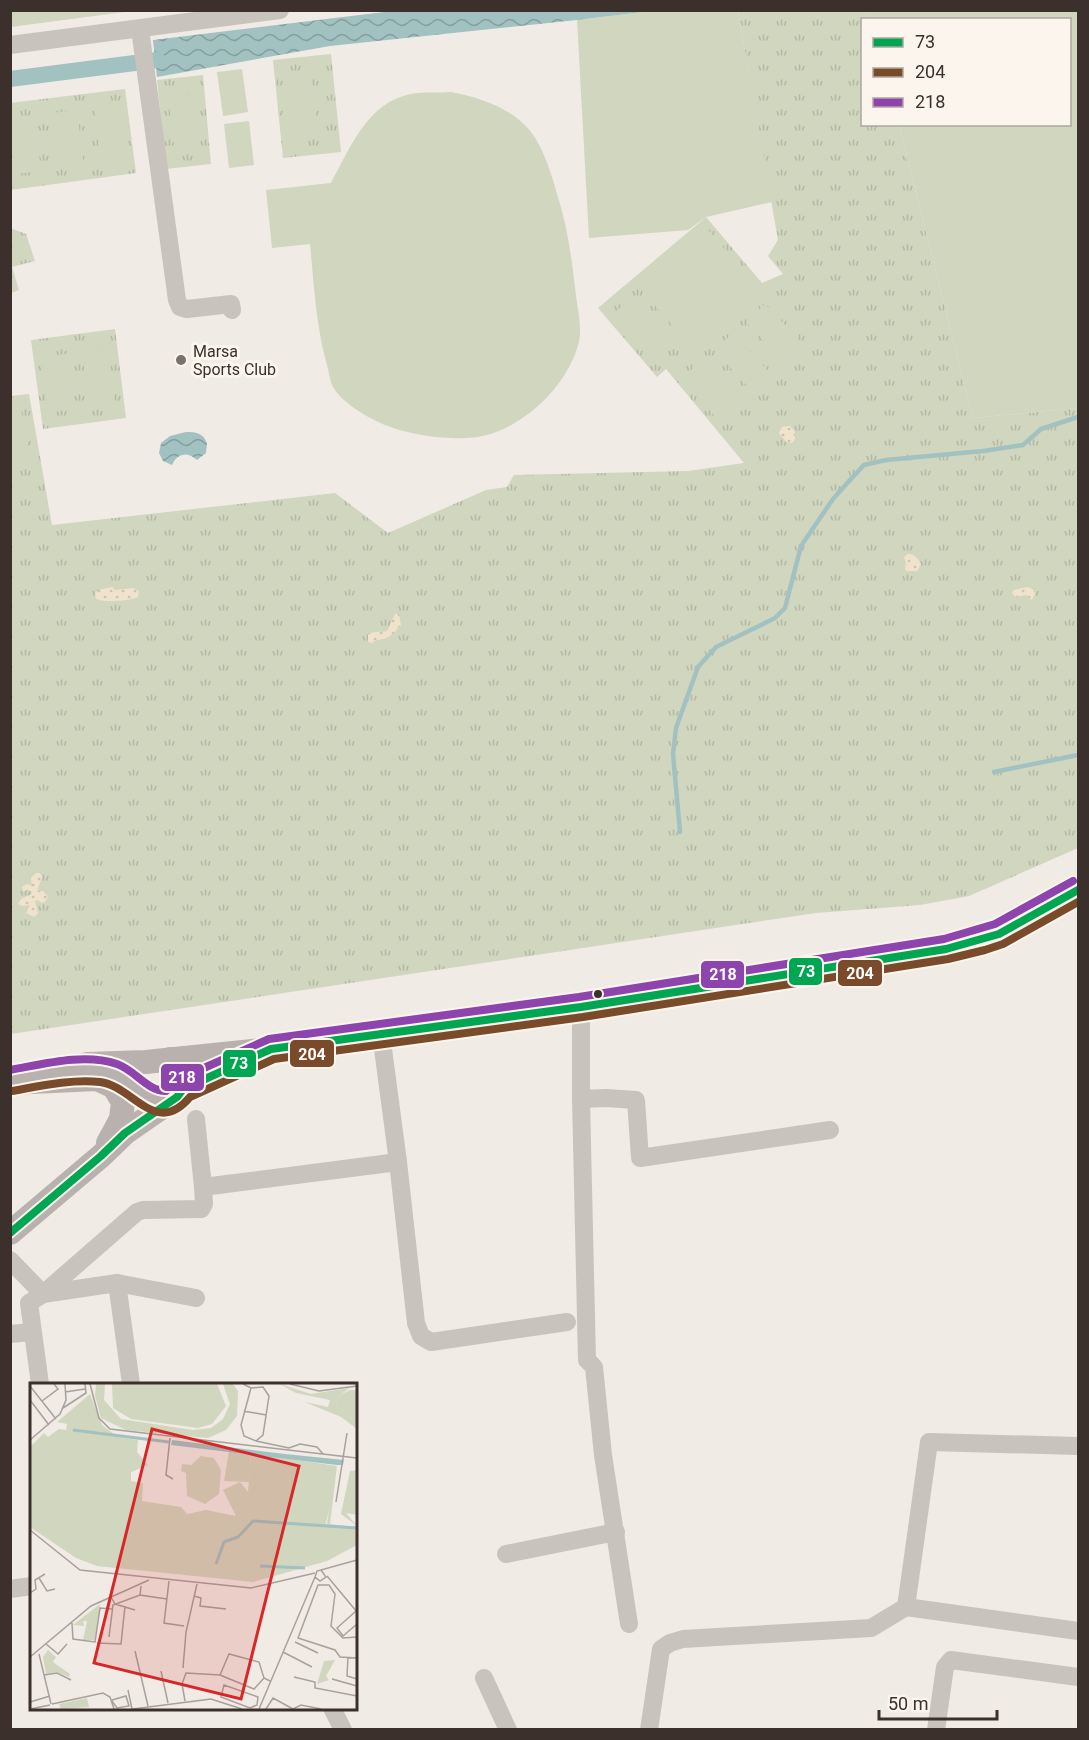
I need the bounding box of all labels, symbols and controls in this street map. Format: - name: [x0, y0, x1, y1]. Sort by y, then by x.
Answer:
- legend: [861, 18, 1071, 126]
- text: 73: [915, 31, 935, 52]
- text: 204: [915, 61, 945, 82]
- text: 218: [915, 91, 945, 112]
- place label: Marsa Sports Club: [193, 342, 276, 379]
- marker: Marsa Sports Club: [174, 353, 188, 367]
- line badge: 73: [788, 957, 823, 986]
- line badge: 204: [837, 959, 883, 987]
- line badge: 218: [700, 960, 745, 989]
- text: 73: [797, 962, 815, 981]
- text: 204: [846, 964, 874, 983]
- text: 218: [709, 965, 737, 984]
- unlabelled marker: [592, 988, 604, 1000]
- line badge: 204: [289, 1039, 335, 1068]
- text: 204: [298, 1045, 326, 1064]
- line badge: 73: [222, 1049, 257, 1078]
- text: 73: [230, 1054, 248, 1073]
- line badge: 218: [160, 1063, 205, 1092]
- text: 218: [168, 1068, 196, 1087]
- inset map: [30, 1383, 357, 1710]
- scale bar: [879, 1683, 998, 1721]
- text: 50 m: [888, 1693, 928, 1714]

